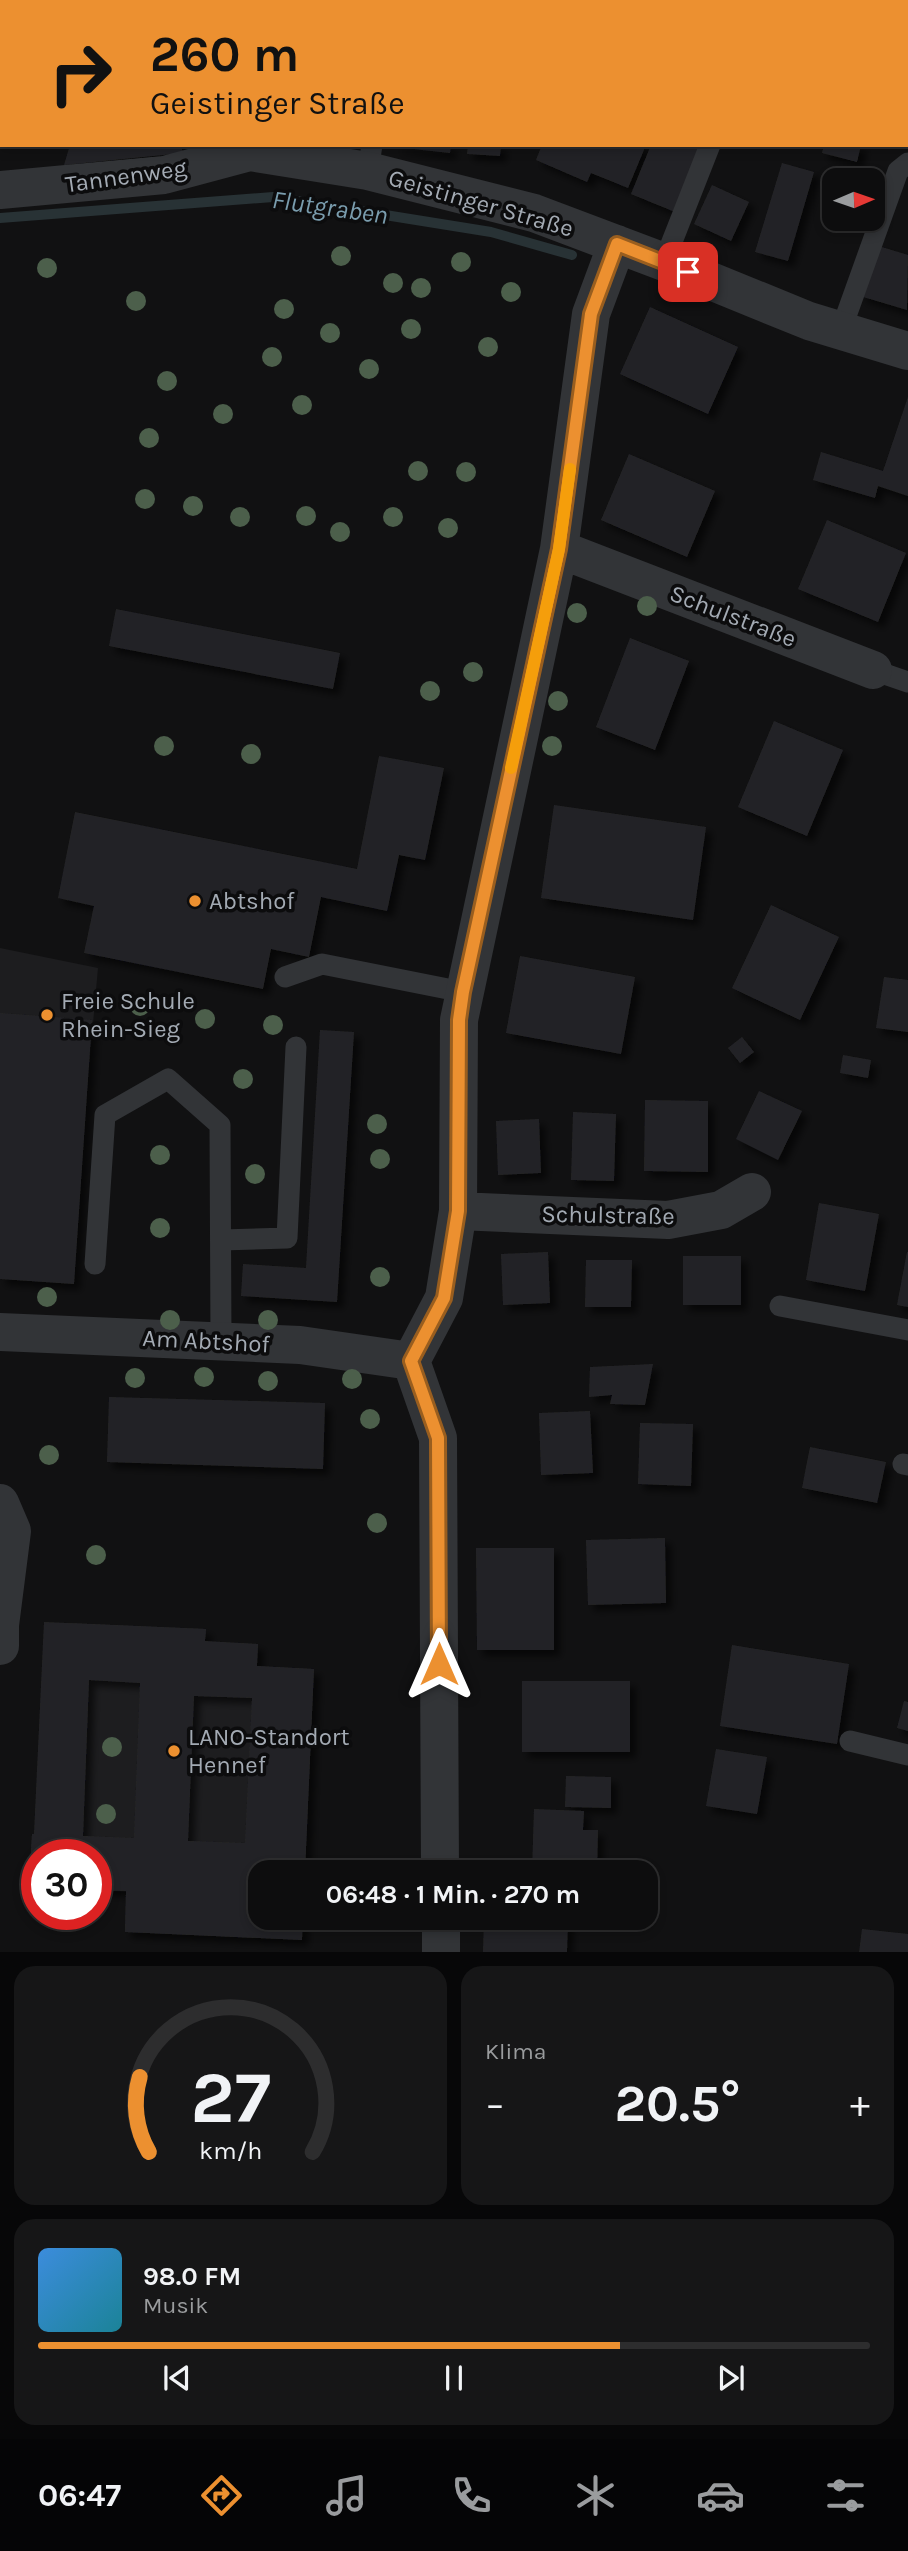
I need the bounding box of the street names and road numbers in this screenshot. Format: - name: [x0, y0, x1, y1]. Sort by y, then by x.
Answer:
- street label: Tannenweg: [64, 154, 189, 198]
- street label: Geistinger Straße: [385, 163, 577, 243]
- street label: Schulstraße: [666, 579, 800, 653]
- street label: Schulstraße: [541, 1200, 675, 1230]
- street label: Am Abtshof: [142, 1324, 271, 1358]

